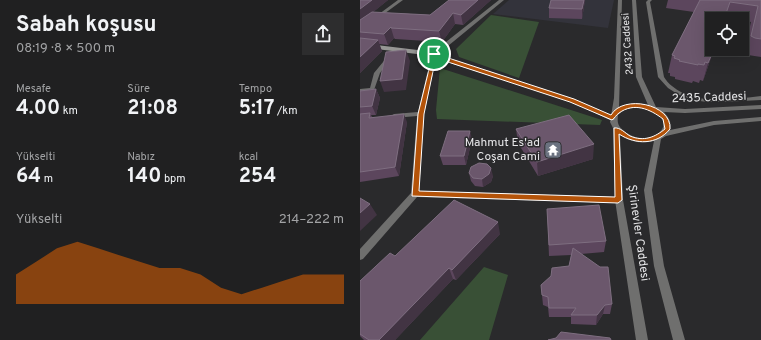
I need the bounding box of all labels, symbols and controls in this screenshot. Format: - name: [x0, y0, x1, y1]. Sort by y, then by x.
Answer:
- text: Sabah koşusu: [16, 12, 157, 39]
- map controls: [705, 12, 749, 56]
- button: locate: [705, 12, 749, 56]
- button: share: [302, 13, 344, 55]
- street label: 2432 Caddesi: [619, 13, 637, 75]
- pin: [417, 37, 451, 71]
- text: 08:19 · 8 × 500 m: [16, 41, 115, 57]
- icon: arrive: [423, 43, 445, 65]
- text: Mesafe: [16, 82, 51, 96]
- text: Süre: [127, 82, 150, 96]
- text: Tempo: [239, 82, 272, 96]
- street label: 2435 Caddesi: [671, 89, 747, 107]
- text: 4.00: [16, 96, 60, 122]
- text: 21:08: [127, 96, 178, 122]
- text: 5:17: [239, 96, 274, 122]
- text: km: [60, 104, 78, 118]
- text: /km: [274, 104, 298, 118]
- place label: Mahmut Es'ad Coşan Cami: [465, 135, 540, 165]
- temple icon: Mahmut Es'ad Coşan Cami: [543, 140, 563, 160]
- text: Yükselti: [16, 150, 55, 164]
- text: Nabız: [127, 150, 155, 164]
- text: kcal: [239, 150, 258, 164]
- text: 64: [16, 164, 41, 190]
- text: 140: [127, 164, 161, 190]
- text: 254: [239, 164, 276, 190]
- text: m: [41, 172, 53, 186]
- text: bpm: [161, 172, 186, 186]
- street label: Şirinevler Caddesi: [623, 184, 653, 282]
- text: Yükselti: [16, 212, 62, 228]
- text: 214–222 m: [279, 212, 344, 228]

